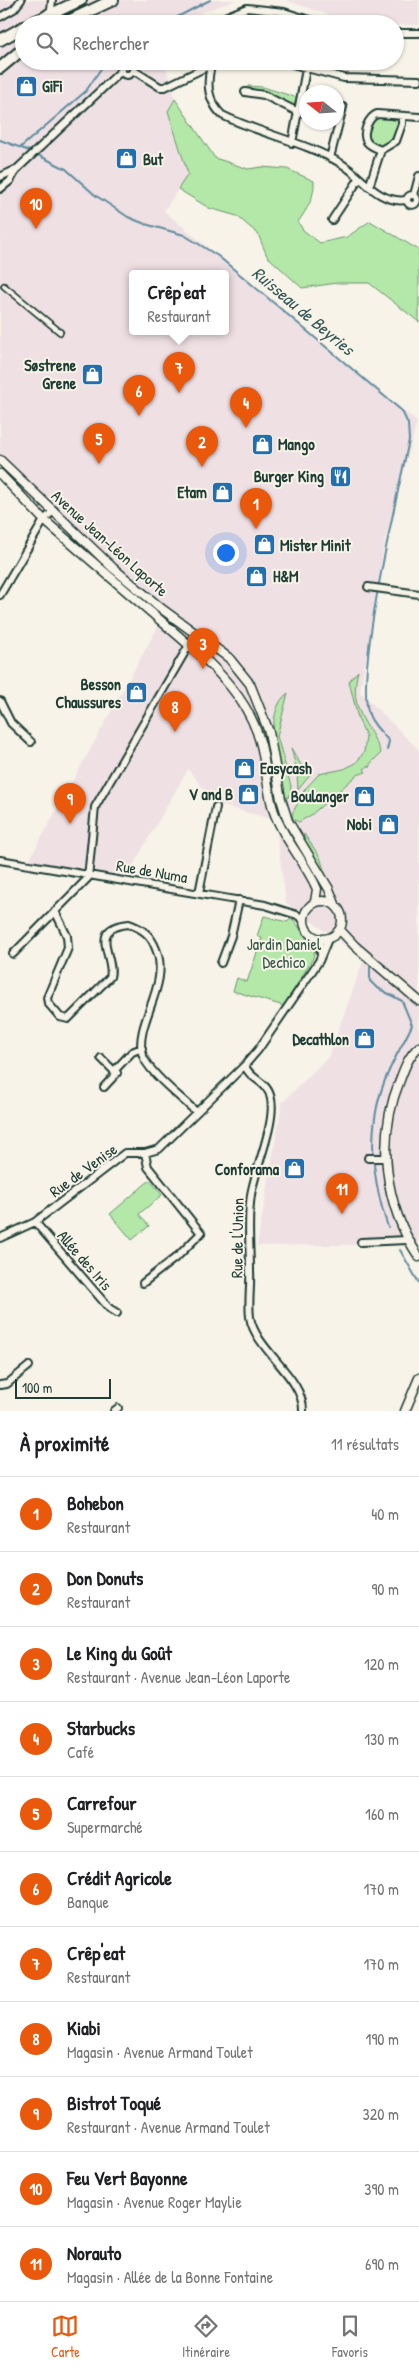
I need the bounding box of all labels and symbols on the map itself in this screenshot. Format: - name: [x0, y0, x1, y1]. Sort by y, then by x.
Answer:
- shop icon: GiFi: [14, 74, 38, 98]
- place label: GiFi: [42, 75, 63, 97]
- north arrow: [299, 85, 344, 130]
- shop icon: But: [115, 147, 139, 171]
- place label: But: [143, 148, 164, 170]
- pin: 10: [20, 188, 52, 229]
- water label: Ruisseau de Beyries: [247, 261, 361, 362]
- pin: 7: [163, 352, 195, 393]
- place label: Søstrene Grene: [24, 354, 77, 394]
- shop icon: Søstrene Grene: [80, 362, 104, 386]
- pin: 6: [123, 375, 155, 416]
- pin: 4: [230, 387, 262, 428]
- pin: 5: [83, 423, 115, 464]
- pin: 2: [186, 426, 218, 467]
- shop icon: Mango: [250, 432, 274, 456]
- place label: Mango: [278, 433, 315, 456]
- restaurant icon: Burger King: [328, 464, 352, 488]
- place label: Burger King: [254, 465, 324, 488]
- shop icon: Etam: [211, 480, 235, 504]
- place label: Etam: [177, 481, 207, 503]
- street label: Avenue Jean-Léon Laporte: [47, 485, 173, 602]
- pin: 1: [240, 488, 272, 529]
- shop icon: Mister Minit: [252, 533, 276, 557]
- place label: Mister Minit: [280, 534, 351, 556]
- your location: [213, 540, 239, 566]
- shop icon: H&M: [245, 564, 269, 588]
- place label: H&M: [273, 565, 299, 587]
- pin: 3: [187, 628, 219, 669]
- place label: Besson Chaussures: [55, 673, 122, 713]
- shop icon: Besson Chaussures: [125, 681, 149, 705]
- pin: 8: [159, 691, 191, 732]
- shop icon: Easycash: [232, 756, 256, 780]
- place label: Easycash: [260, 757, 312, 780]
- shop icon: V and B: [237, 782, 261, 806]
- pin: 9: [54, 783, 86, 824]
- place label: V and B: [189, 783, 233, 805]
- shop icon: Boulanger: [353, 784, 377, 808]
- place label: Boulanger: [291, 785, 350, 808]
- shop icon: Nobi: [376, 812, 400, 836]
- place label: Nobi: [347, 813, 372, 835]
- street label: Rue de Numa: [115, 854, 189, 888]
- park label: Jardin Daniel Dechico: [247, 933, 322, 973]
- shop icon: Decathlon: [353, 1027, 377, 1051]
- place label: Decathlon: [292, 1028, 349, 1050]
- street label: Rue de Venise: [45, 1138, 122, 1202]
- shop icon: Conforama: [283, 1157, 307, 1181]
- place label: Conforama: [215, 1158, 280, 1180]
- pin: 11: [326, 1173, 358, 1214]
- street label: Rue de l'Union: [225, 1198, 249, 1278]
- street label: Allée des Iris: [53, 1225, 117, 1295]
- scale bar: [15, 1376, 111, 1399]

